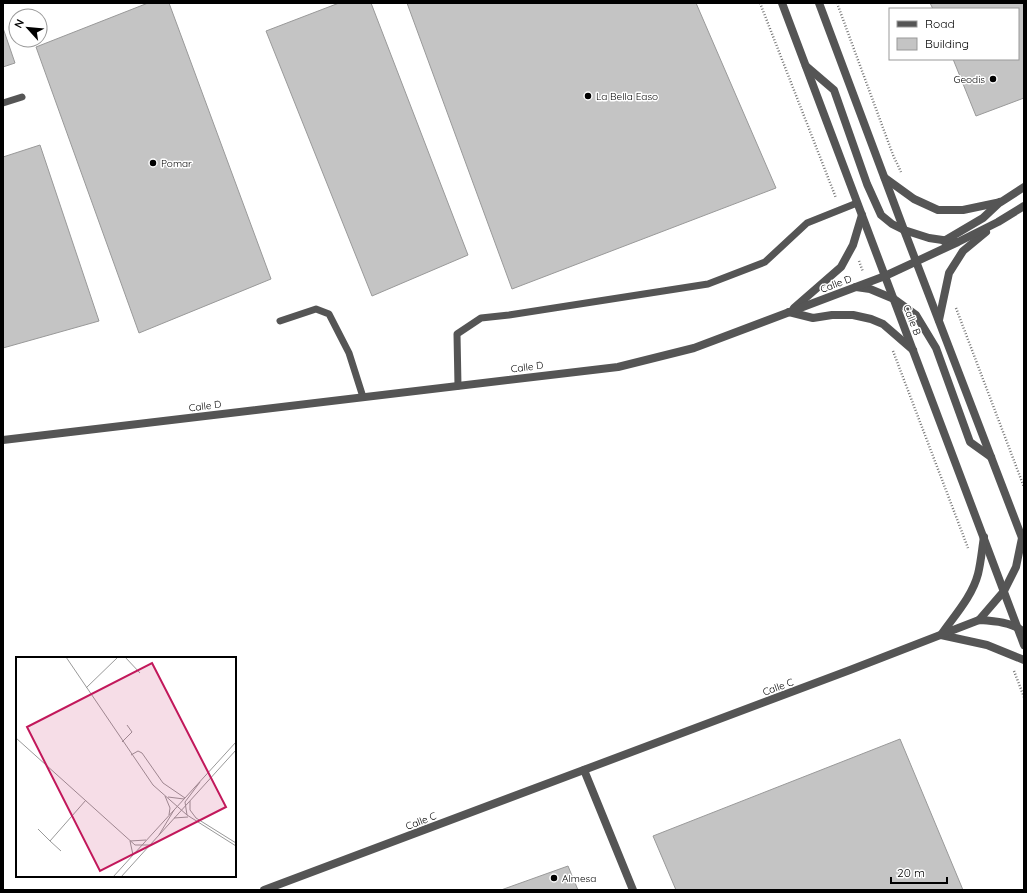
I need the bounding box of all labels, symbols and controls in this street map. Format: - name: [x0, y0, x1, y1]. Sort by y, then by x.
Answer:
- north arrow: [8, 8, 48, 48]
- legend: [889, 8, 1019, 60]
- text: Road: [925, 16, 955, 31]
- text: N: [11, 17, 27, 30]
- text: Building: [925, 36, 969, 51]
- place label: Geodis: [953, 73, 985, 86]
- marker: Geodis: [988, 74, 998, 84]
- place label: La Bella Easo: [596, 90, 658, 103]
- marker: La Bella Easo: [583, 91, 593, 101]
- place label: Pomar: [161, 157, 192, 170]
- marker: Pomar: [148, 158, 158, 168]
- street label: Calle D: [818, 272, 854, 296]
- street label: Calle B: [900, 303, 924, 338]
- street label: Calle D: [510, 359, 544, 375]
- street label: Calle D: [188, 398, 222, 414]
- inset map: [16, 657, 236, 877]
- street label: Calle C: [761, 675, 796, 699]
- street label: Calle C: [404, 809, 439, 833]
- scale bar: [891, 859, 947, 885]
- text: 20 m: [897, 865, 925, 880]
- place label: Almesa: [562, 872, 596, 885]
- marker: Almesa: [549, 873, 559, 883]

